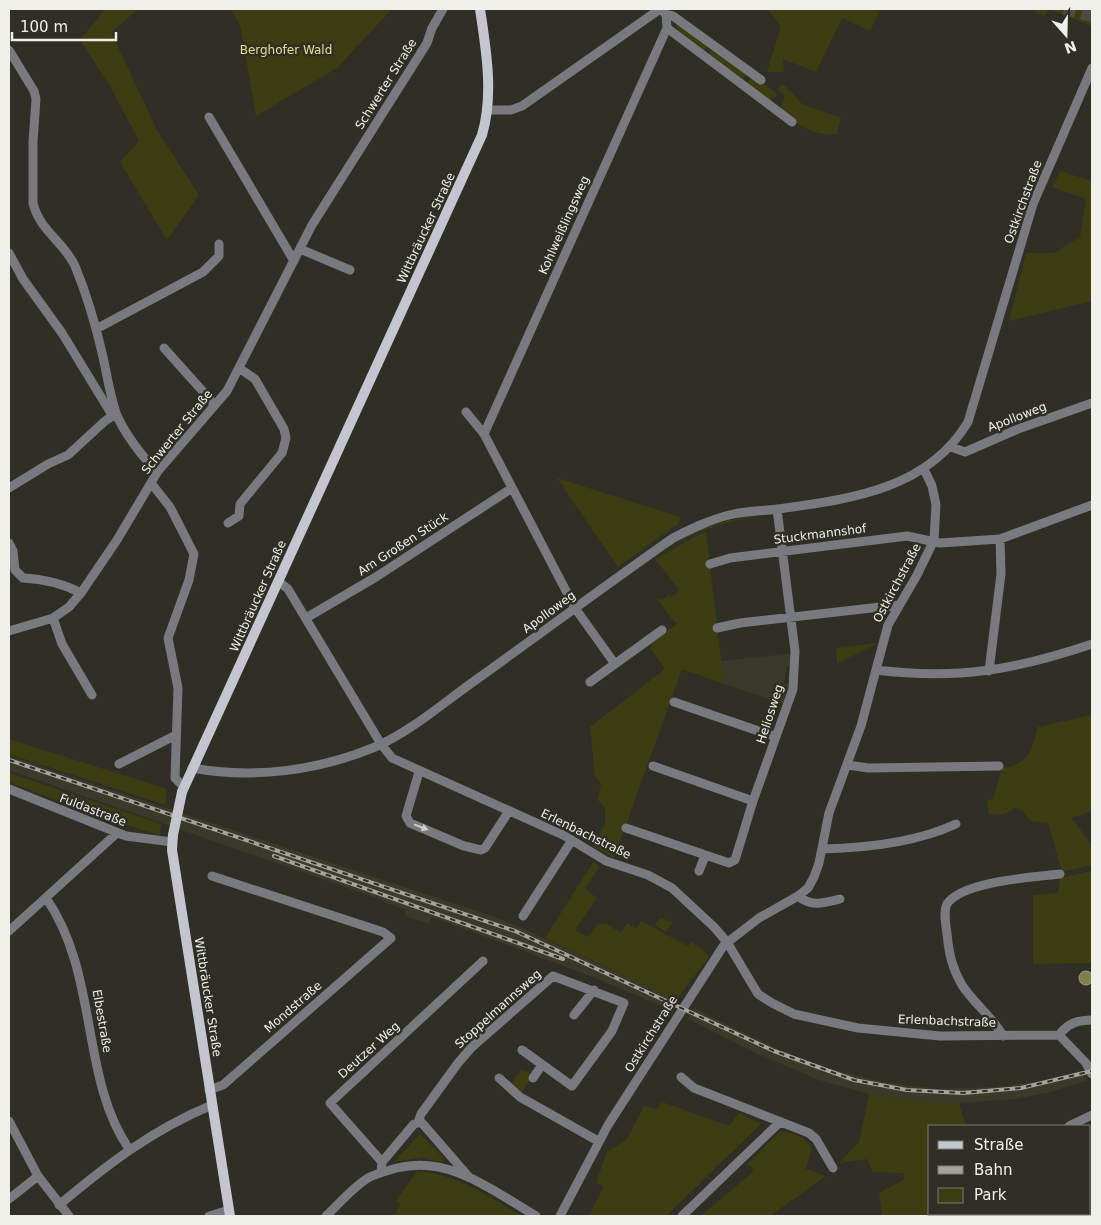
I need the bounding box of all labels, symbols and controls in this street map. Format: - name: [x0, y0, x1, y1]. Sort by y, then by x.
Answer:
- scale bar: [12, 10, 116, 42]
- north arrow: [1041, 10, 1091, 60]
- text: 100 m: [20, 18, 68, 36]
- street label: Schwerter Straße: [352, 36, 420, 132]
- text: N: [1062, 38, 1079, 57]
- park label: Berghofer Wald: [240, 43, 332, 57]
- street label: Ostkirchstraße: [1001, 158, 1045, 246]
- street label: Wittbräucker Straße: [394, 170, 458, 286]
- street label: Kohlweißlingsweg: [536, 173, 592, 277]
- street label: Schwerter Straße: [139, 387, 215, 477]
- street label: Apolloweg: [986, 399, 1048, 435]
- street label: Am Großen Stück: [355, 510, 451, 578]
- street label: Stuckmannshof: [773, 521, 868, 547]
- street label: Wittbräucker Straße: [227, 538, 289, 654]
- street label: Ostkirchstraße: [870, 541, 924, 625]
- street label: Apolloweg: [520, 588, 578, 636]
- street label: Heliosweg: [754, 683, 786, 745]
- street label: Fuldastraße: [58, 791, 128, 829]
- street label: Erlenbachstraße: [539, 806, 633, 862]
- one-way arrow: [413, 824, 428, 831]
- street label: Wittbräucker Straße: [192, 936, 224, 1058]
- street label: Stoppelmannsweg: [452, 967, 544, 1051]
- street label: Mondstraße: [262, 978, 324, 1036]
- street label: Elbestraße: [90, 988, 114, 1054]
- street label: Ostkirchstraße: [622, 993, 680, 1075]
- street label: Erlenbachstraße: [898, 1012, 996, 1030]
- street label: Deutzer Weg: [336, 1019, 402, 1081]
- legend: [928, 1125, 1091, 1215]
- text: Straße: [974, 1136, 1023, 1154]
- text: Bahn: [974, 1161, 1013, 1179]
- text: Park: [974, 1186, 1007, 1204]

